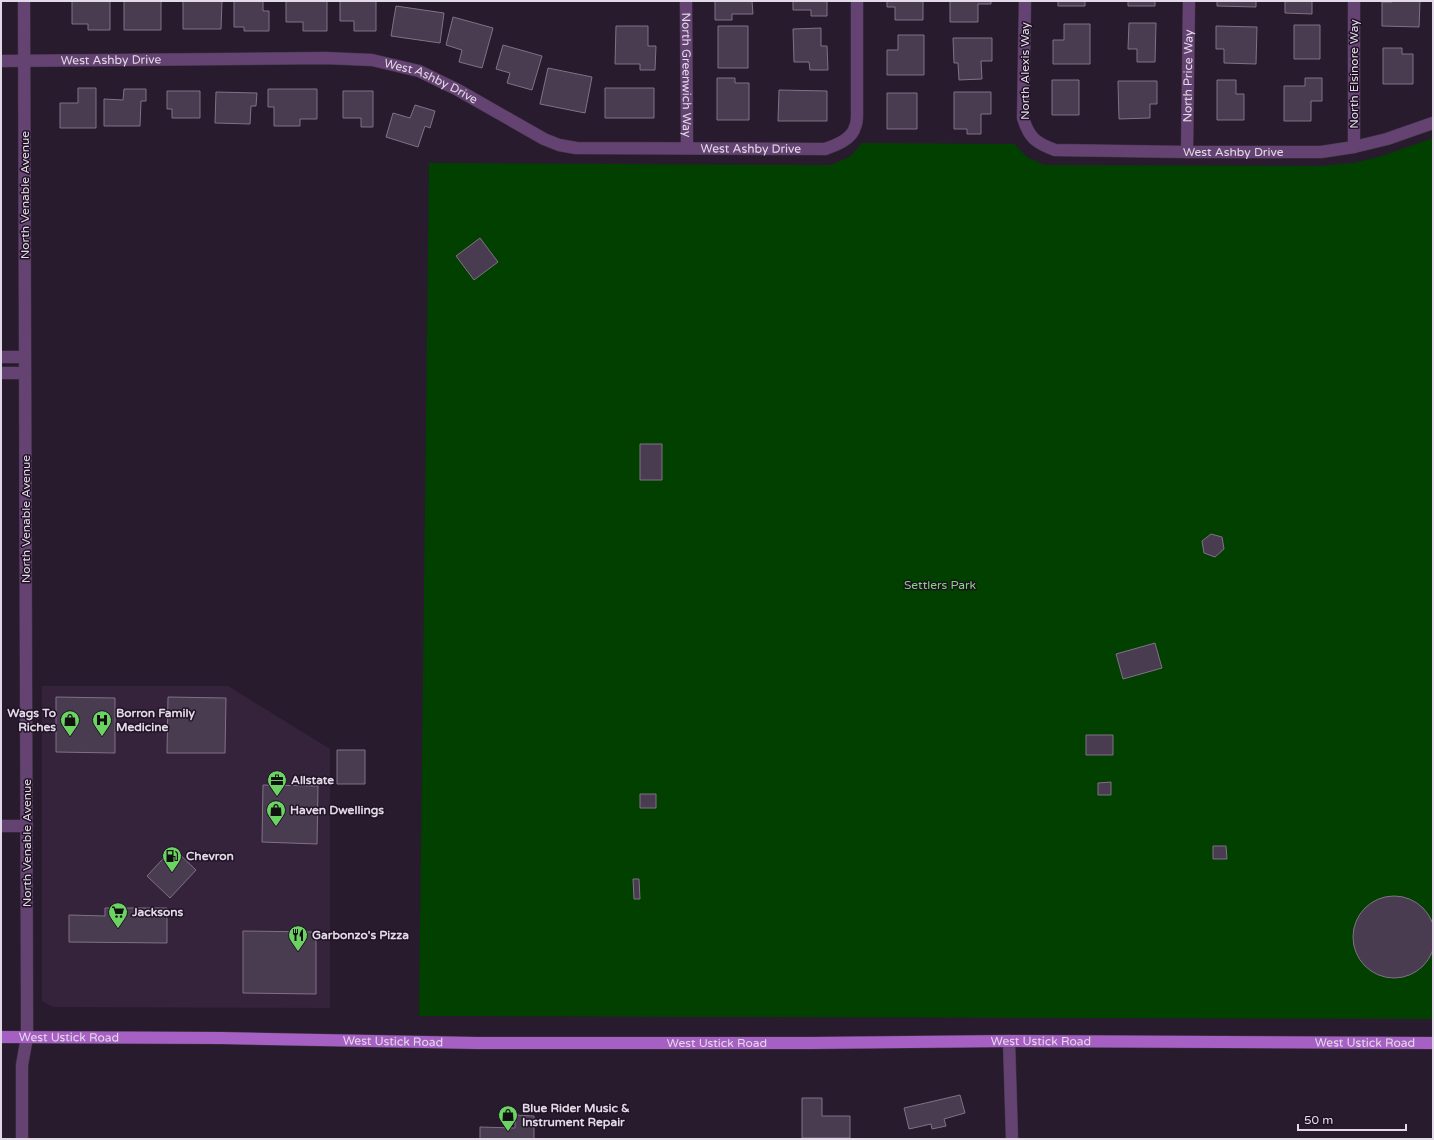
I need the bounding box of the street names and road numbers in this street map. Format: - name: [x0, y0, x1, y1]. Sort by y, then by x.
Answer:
- street label: North Greenwich Way: [679, 13, 694, 138]
- street label: North Elsinore Way: [1347, 19, 1361, 129]
- street label: North Alexis Way: [1018, 21, 1032, 120]
- street label: North Price Way: [1180, 29, 1196, 123]
- street label: West Ashby Drive: [61, 53, 162, 67]
- street label: West Ashby Drive: [383, 56, 480, 107]
- street label: North Venable Avenue: [18, 131, 32, 259]
- street label: West Ashby Drive: [701, 142, 801, 156]
- street label: West Ashby Drive: [1183, 145, 1284, 159]
- street label: North Venable Avenue: [19, 455, 33, 583]
- street label: North Venable Avenue: [20, 779, 34, 907]
- street label: West Ustick Road: [19, 1030, 119, 1045]
- street label: West Ustick Road: [343, 1033, 443, 1049]
- street label: West Ustick Road: [991, 1034, 1091, 1048]
- street label: West Ustick Road: [1315, 1035, 1415, 1050]
- street label: West Ustick Road: [667, 1036, 767, 1050]

